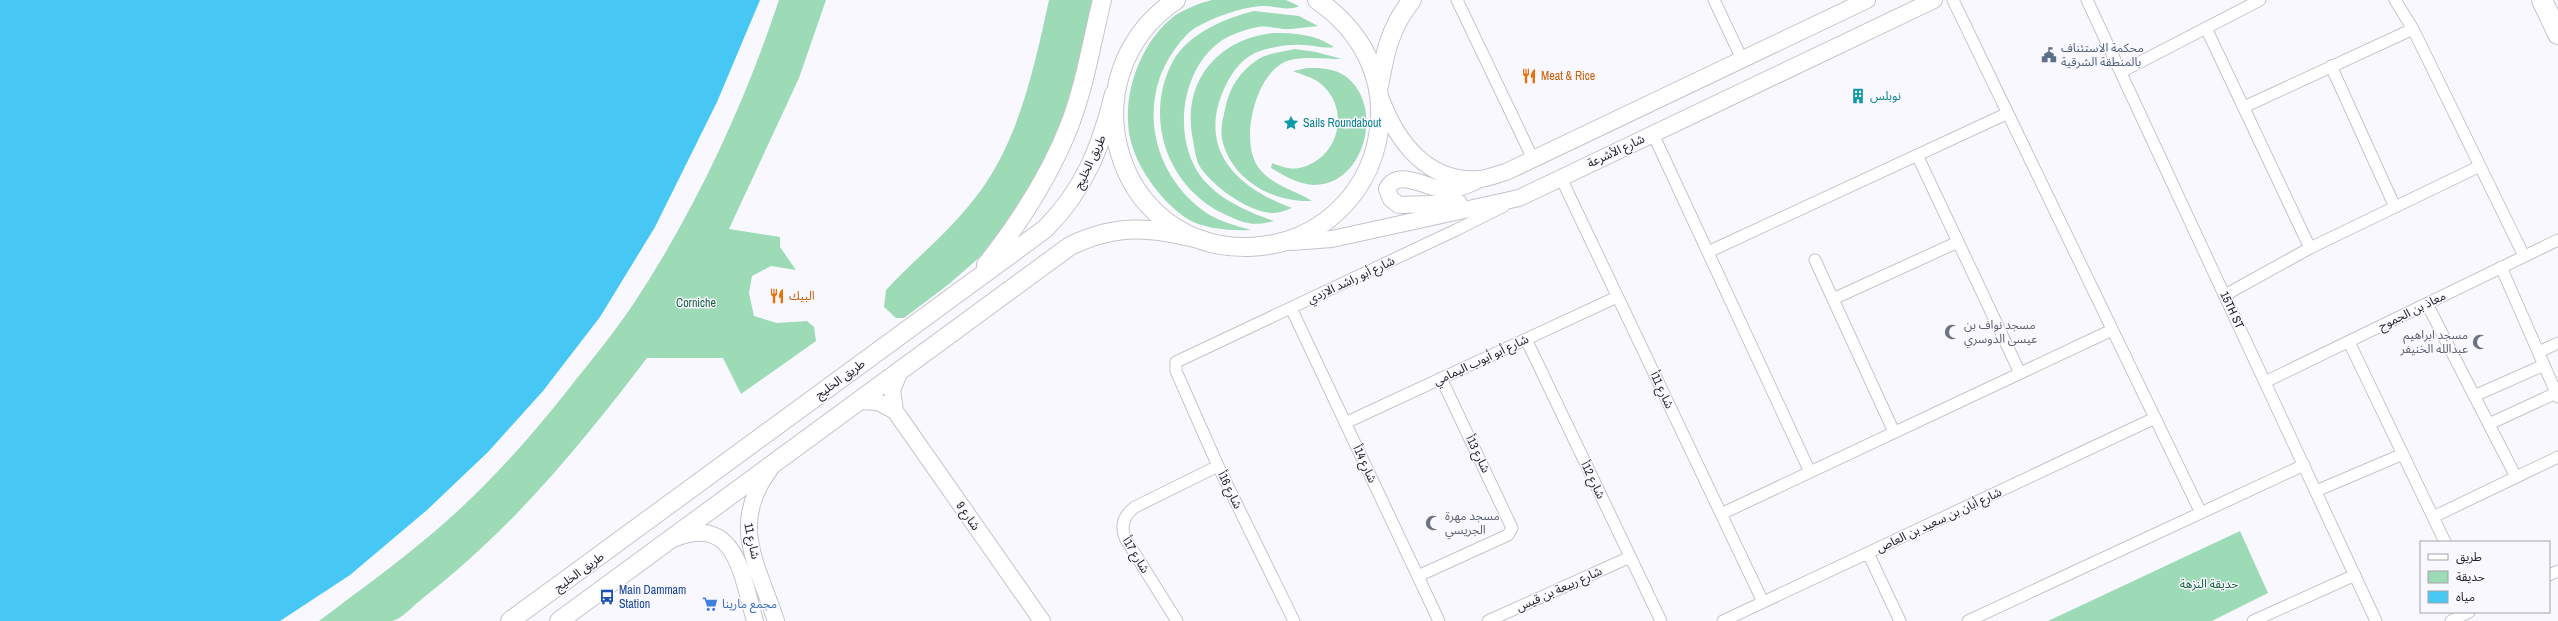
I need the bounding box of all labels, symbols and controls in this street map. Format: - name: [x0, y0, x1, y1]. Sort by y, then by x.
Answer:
- place label: محكمة الاستئناف بالمنطقة الشرقية: [2061, 40, 2144, 70]
- public building icon: محكمة الاستئناف بالمنطقة الشرقية: [2040, 46, 2058, 64]
- restaurant icon: Meat & Rice: [1520, 67, 1538, 85]
- place label: Meat & Rice: [1541, 68, 1595, 84]
- building icon: نوبلس: [1849, 87, 1867, 105]
- place label: نوبلس: [1870, 88, 1901, 104]
- place icon: Sails Roundabout: [1282, 114, 1300, 132]
- place label: Sails Roundabout: [1303, 115, 1381, 131]
- street label: شارع الأشرعة: [1585, 131, 1648, 172]
- street label: طريق الخليج: [1070, 132, 1110, 192]
- street label: شارع أبو راشد الازدي: [1305, 253, 1398, 309]
- restaurant icon: البيك: [768, 287, 786, 305]
- place label: البيك: [789, 288, 815, 304]
- street label: معاذ بن الجموح: [2376, 288, 2449, 335]
- street label: 15TH ST: [2216, 289, 2248, 331]
- park label: Corniche: [676, 295, 716, 311]
- place label: مسجد نواف بن عيسى الدوسري: [1964, 317, 2037, 349]
- mosque icon: مسجد نواف بن عيسى الدوسري: [1943, 323, 1961, 341]
- place label: مسجد ابراهيم عبدالله الخنيفر: [2399, 327, 2468, 357]
- street label: شارع أبو أيوب اليمامي: [1431, 331, 1532, 391]
- mosque icon: مسجد ابراهيم عبدالله الخنيفر: [2471, 333, 2489, 351]
- street label: طريق الخليج: [812, 355, 869, 403]
- street label: شارع 11أ: [1645, 369, 1678, 412]
- street label: شارع 13أ: [1461, 432, 1494, 476]
- street label: شارع 14أ: [1348, 442, 1381, 486]
- street label: شارع 12أ: [1576, 458, 1609, 502]
- street label: شارع 16أ: [1213, 468, 1246, 512]
- street label: شارع أبان بن سعيد بن العاص: [1874, 484, 2005, 557]
- street label: شارع 9: [952, 498, 984, 534]
- place label: مسجد مهرة الجريسي: [1445, 508, 1500, 540]
- mosque icon: مسجد مهرة الجريسي: [1424, 514, 1442, 532]
- street label: شارع 11: [739, 522, 764, 561]
- street label: شارع 17أ: [1118, 534, 1153, 577]
- legend: [2420, 541, 2550, 613]
- street label: طريق الخليج: [551, 548, 608, 596]
- text: طريق: [2456, 549, 2482, 565]
- street label: شارع ربيعة بن قيس: [1513, 563, 1605, 616]
- text: حديقة: [2456, 569, 2485, 585]
- park label: حديقة النزهة: [2180, 576, 2238, 592]
- place label: Main Dammam Station: [619, 582, 686, 612]
- bus stop icon: Main Dammam Station: [598, 588, 616, 606]
- text: مياه: [2456, 589, 2475, 605]
- supermarket icon: مجمع مارينا: [701, 595, 719, 613]
- place label: مجمع مارينا: [722, 596, 777, 613]

